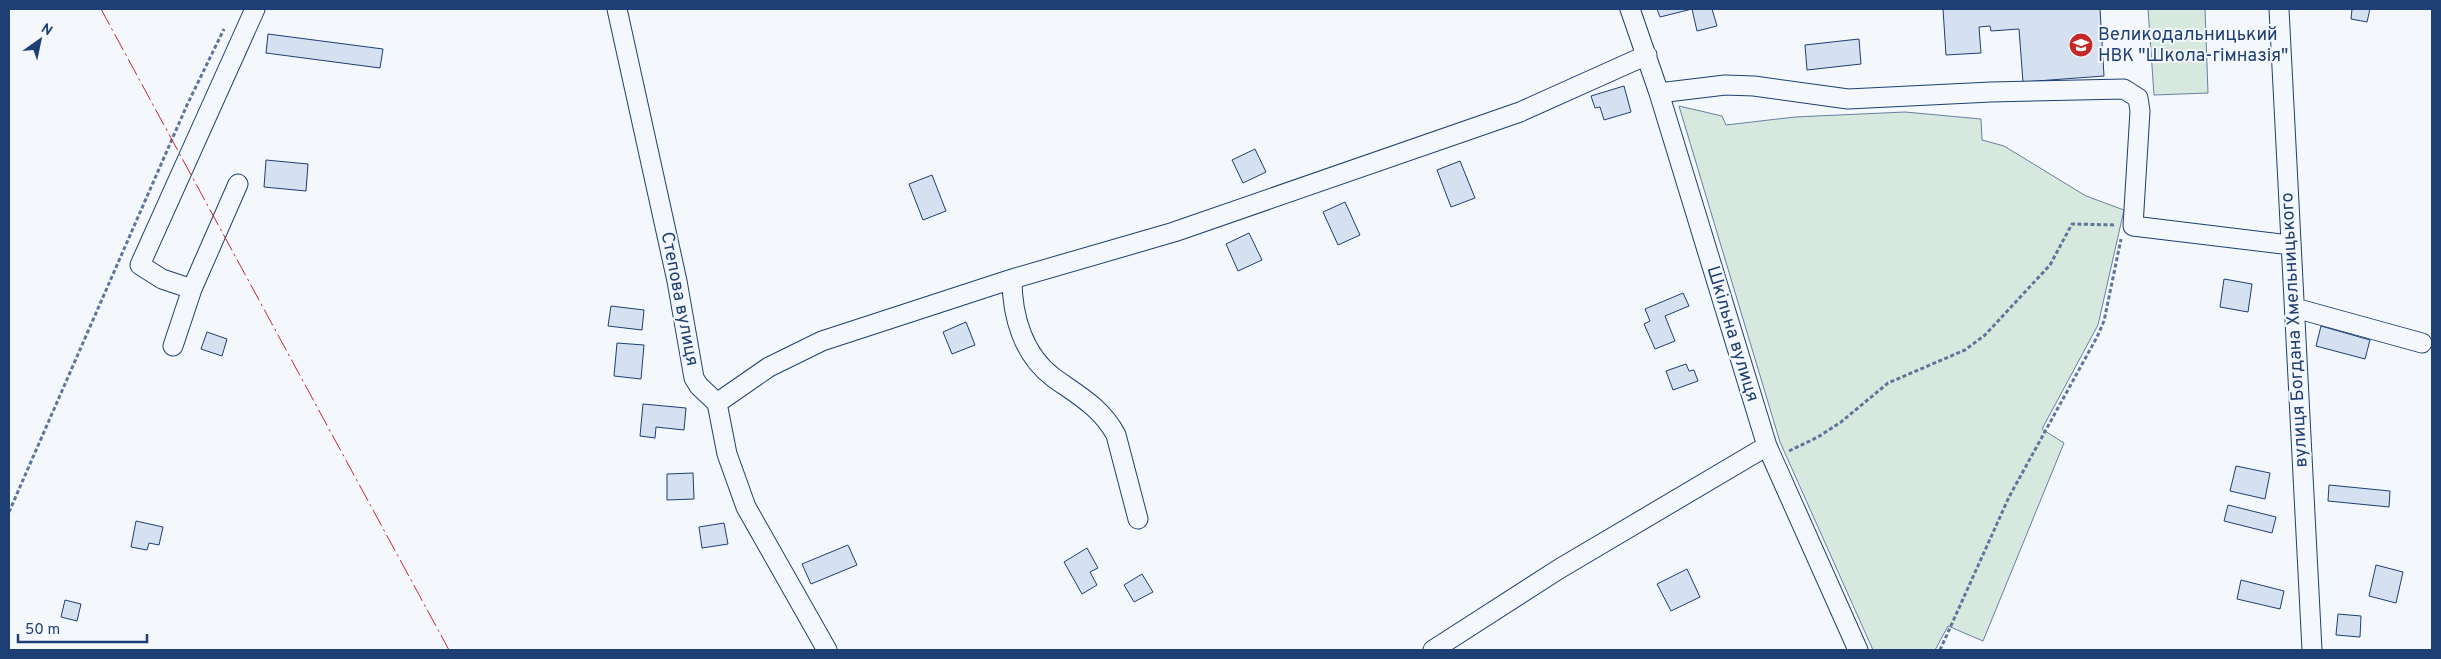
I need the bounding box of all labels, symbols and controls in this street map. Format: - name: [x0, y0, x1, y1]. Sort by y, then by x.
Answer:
- north arrow: [15, 15, 65, 65]
- text: N: [37, 20, 55, 40]
- place label: Великодальницький НВК "Школа-гімназія": [2098, 24, 2288, 68]
- school or university icon: Великодальницький НВК "Школа-гімназія": [2068, 32, 2094, 58]
- street label: вулиця Богдана Хмельницького: [2276, 192, 2314, 468]
- street label: Степова вулиця: [655, 230, 703, 368]
- street label: Шкільна вулиця: [1700, 263, 1764, 405]
- scale bar: [18, 612, 146, 644]
- text: 50 m: [25, 621, 60, 640]

